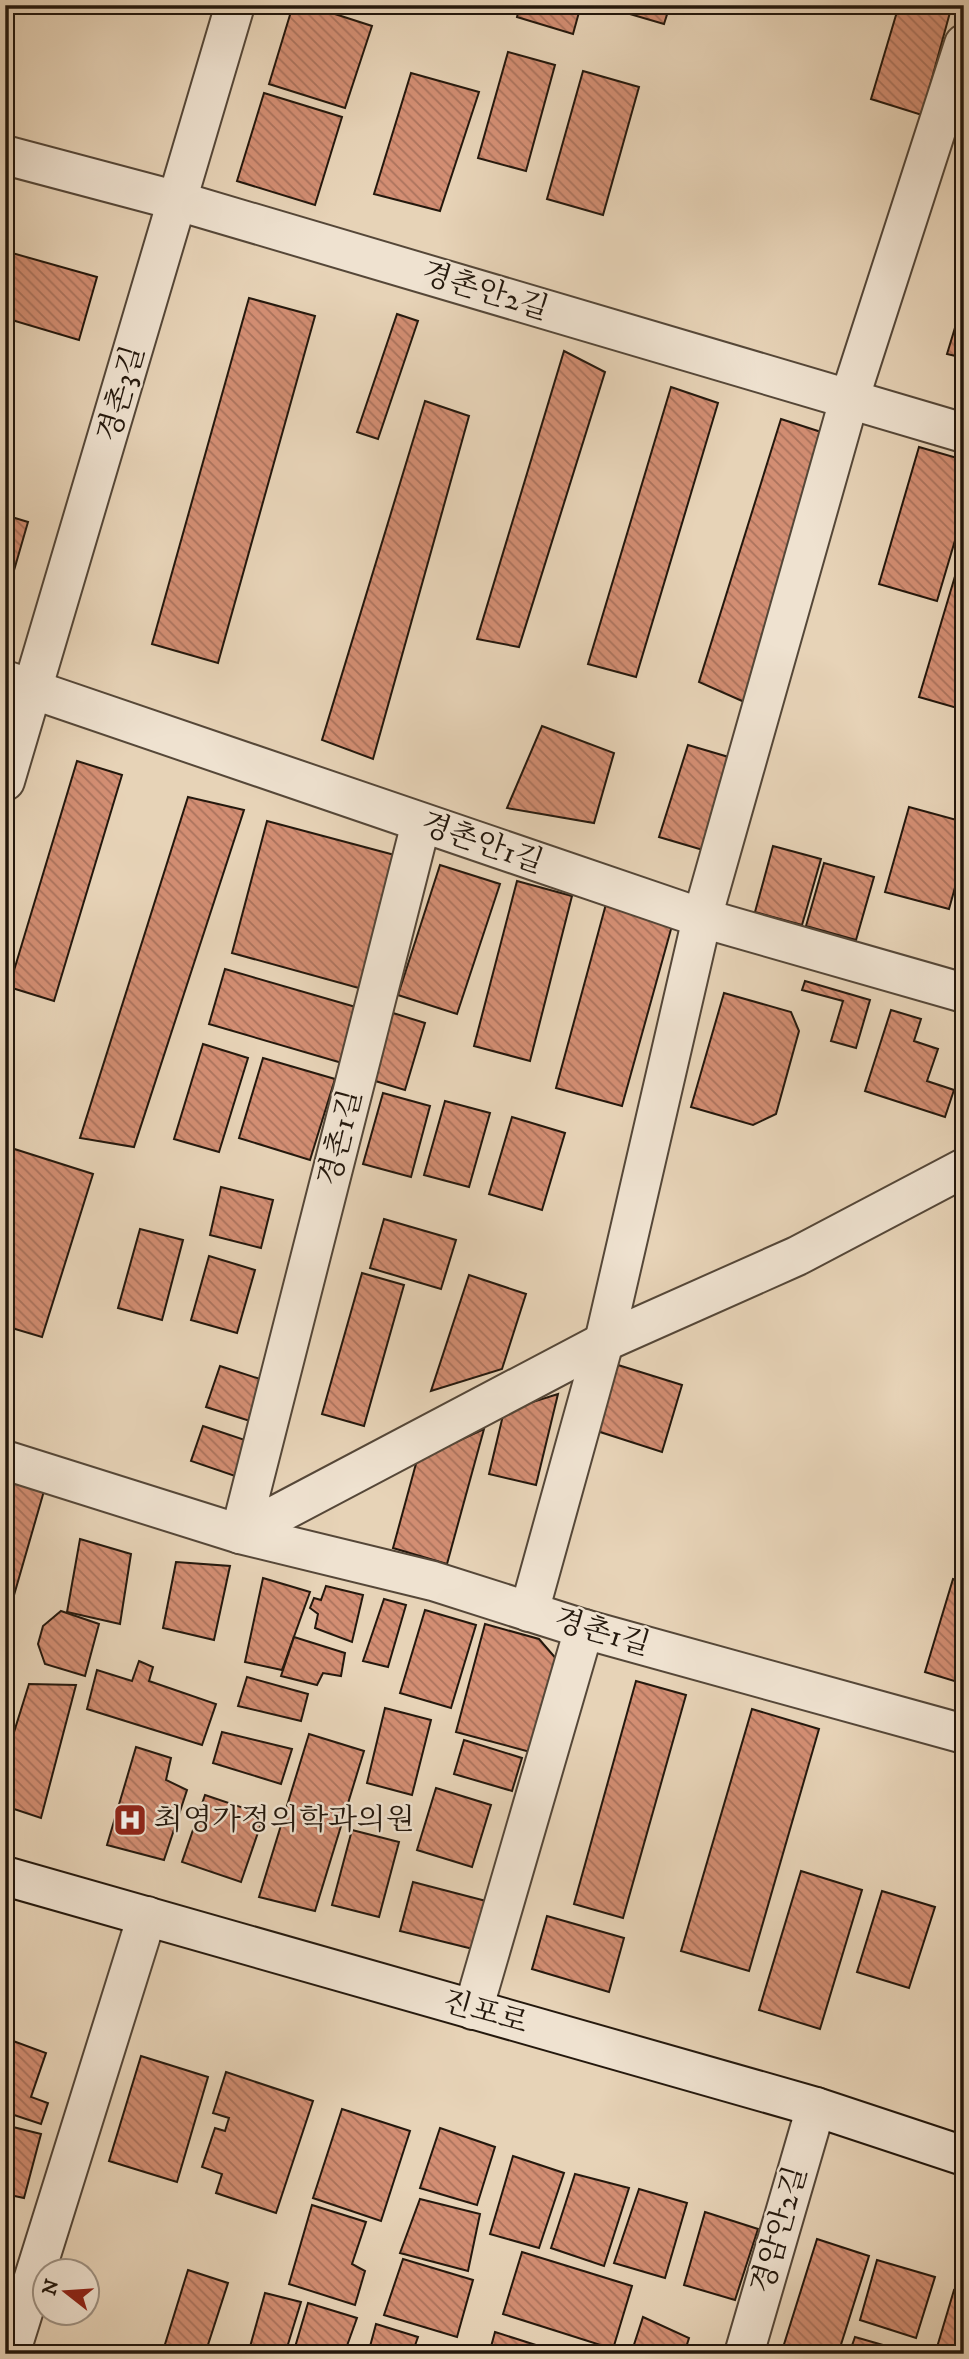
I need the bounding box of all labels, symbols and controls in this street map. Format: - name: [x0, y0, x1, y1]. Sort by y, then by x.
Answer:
- street label: 경촌안2길: [417, 255, 553, 329]
- street label: 경촌3길: [91, 342, 153, 446]
- street label: 경촌안1길: [416, 806, 548, 882]
- street label: 경촌1길: [311, 1086, 371, 1190]
- street label: 경촌1길: [550, 1602, 654, 1664]
- hospital icon: 최영가정의학과의원: [111, 1801, 149, 1839]
- place label: 최영가정의학과의원: [154, 1802, 415, 1839]
- street label: 진포로: [438, 1983, 532, 2043]
- street label: 경암안2길: [744, 2162, 816, 2298]
- north arrow: [32, 2258, 102, 2328]
- text: N: [38, 2276, 65, 2298]

